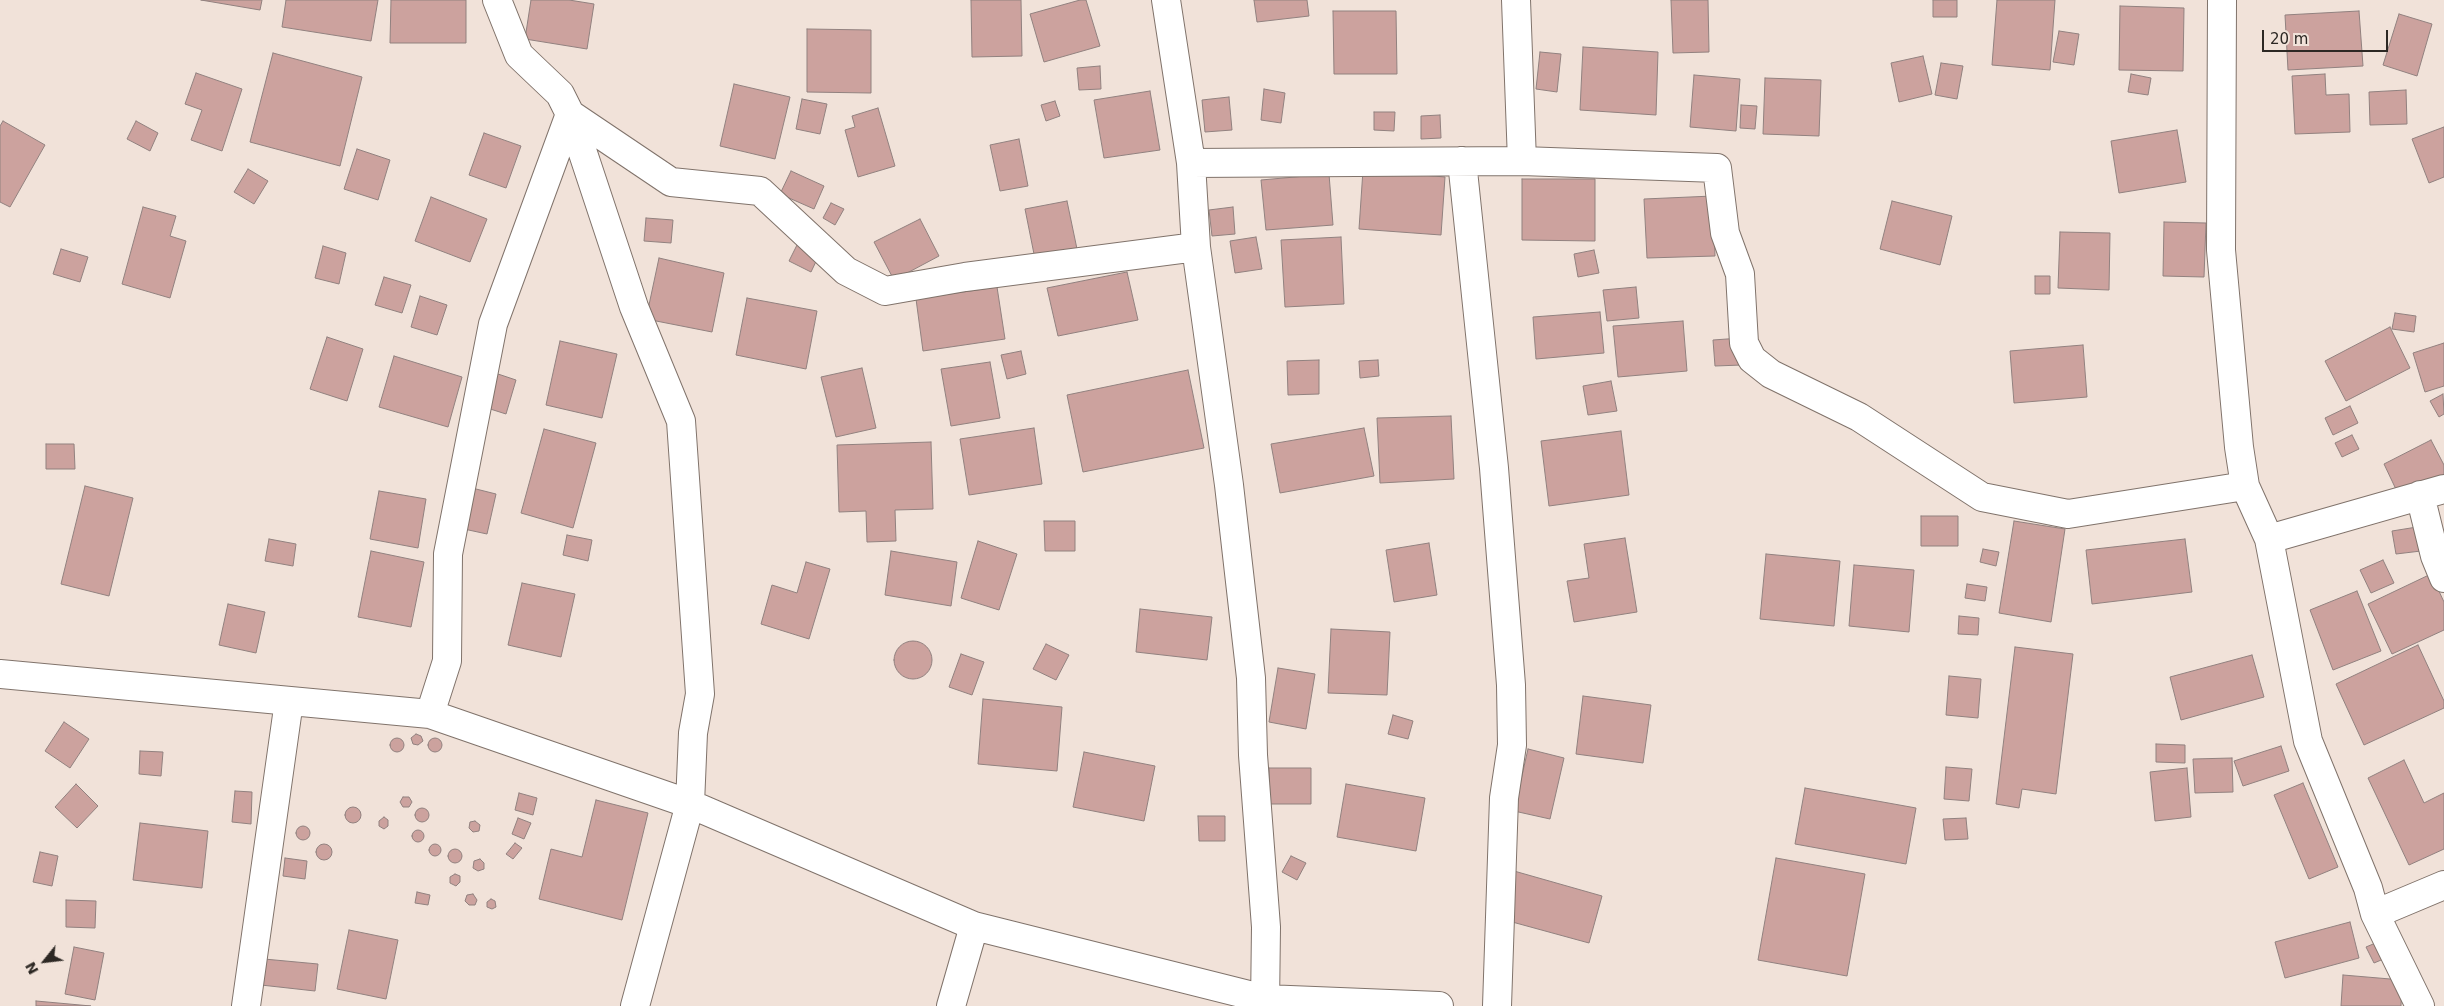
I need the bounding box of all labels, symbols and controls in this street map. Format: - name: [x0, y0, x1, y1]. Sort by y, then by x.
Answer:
- scale bar: [2264, 20, 2390, 52]
- text: 20 m: [2270, 30, 2308, 48]
- north arrow: [20, 936, 70, 986]
- text: N: [22, 959, 42, 977]

